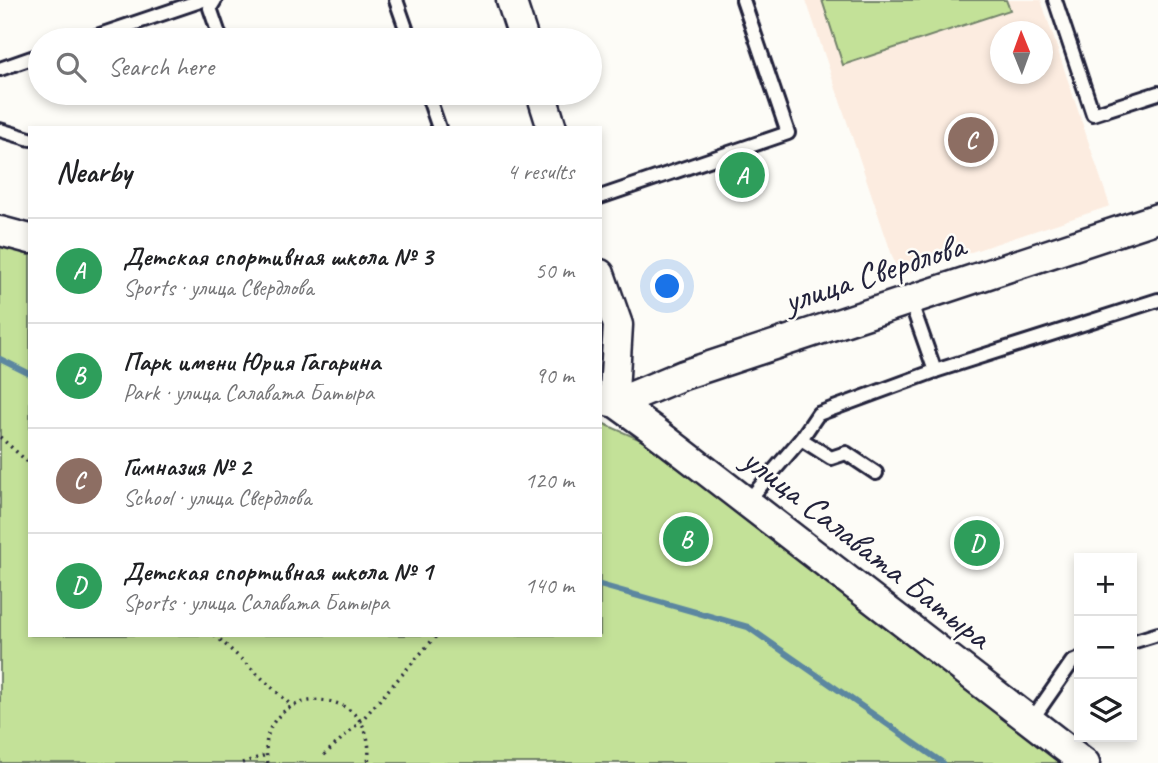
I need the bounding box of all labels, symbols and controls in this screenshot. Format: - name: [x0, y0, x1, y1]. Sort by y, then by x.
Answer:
- north arrow: [990, 21, 1053, 84]
- search box: [28, 28, 602, 105]
- icon: search: [52, 48, 90, 86]
- text: Search here: [108, 50, 214, 83]
- pin: C: [948, 114, 994, 166]
- pin: A: [719, 149, 765, 201]
- text: Nearby: [56, 153, 132, 191]
- text: 4 results: [507, 157, 574, 186]
- street label: улица Свердлова: [776, 222, 973, 324]
- text: Детская спортивная школа № 3: [123, 240, 433, 273]
- text: A: [73, 256, 85, 285]
- text: 50 m: [535, 256, 574, 285]
- your location: [650, 269, 684, 303]
- text: Sports · улица Свердлова: [123, 273, 313, 302]
- text: Парк имени Юрия Гагарина: [123, 345, 380, 378]
- text: B: [73, 361, 85, 390]
- text: 90 m: [535, 361, 574, 390]
- text: Park · улица Салавата Батыра: [123, 378, 374, 407]
- street label: улица Салавата Батыра: [732, 436, 1002, 661]
- text: Гимназия № 2: [123, 450, 251, 483]
- text: C: [74, 466, 84, 495]
- text: 120 m: [525, 466, 574, 495]
- text: School · улица Свердлова: [123, 483, 311, 512]
- pin: B: [663, 513, 709, 565]
- pin: D: [954, 517, 1000, 569]
- map controls: [1074, 553, 1137, 742]
- button: +: [1074, 553, 1137, 616]
- text: Детская спортивная школа № 1: [123, 555, 433, 588]
- text: D: [72, 571, 86, 600]
- text: 140 m: [525, 571, 574, 600]
- text: Sports · улица Салавата Батыра: [123, 588, 389, 617]
- button: −: [1074, 616, 1137, 679]
- button: layers: [1074, 679, 1137, 742]

